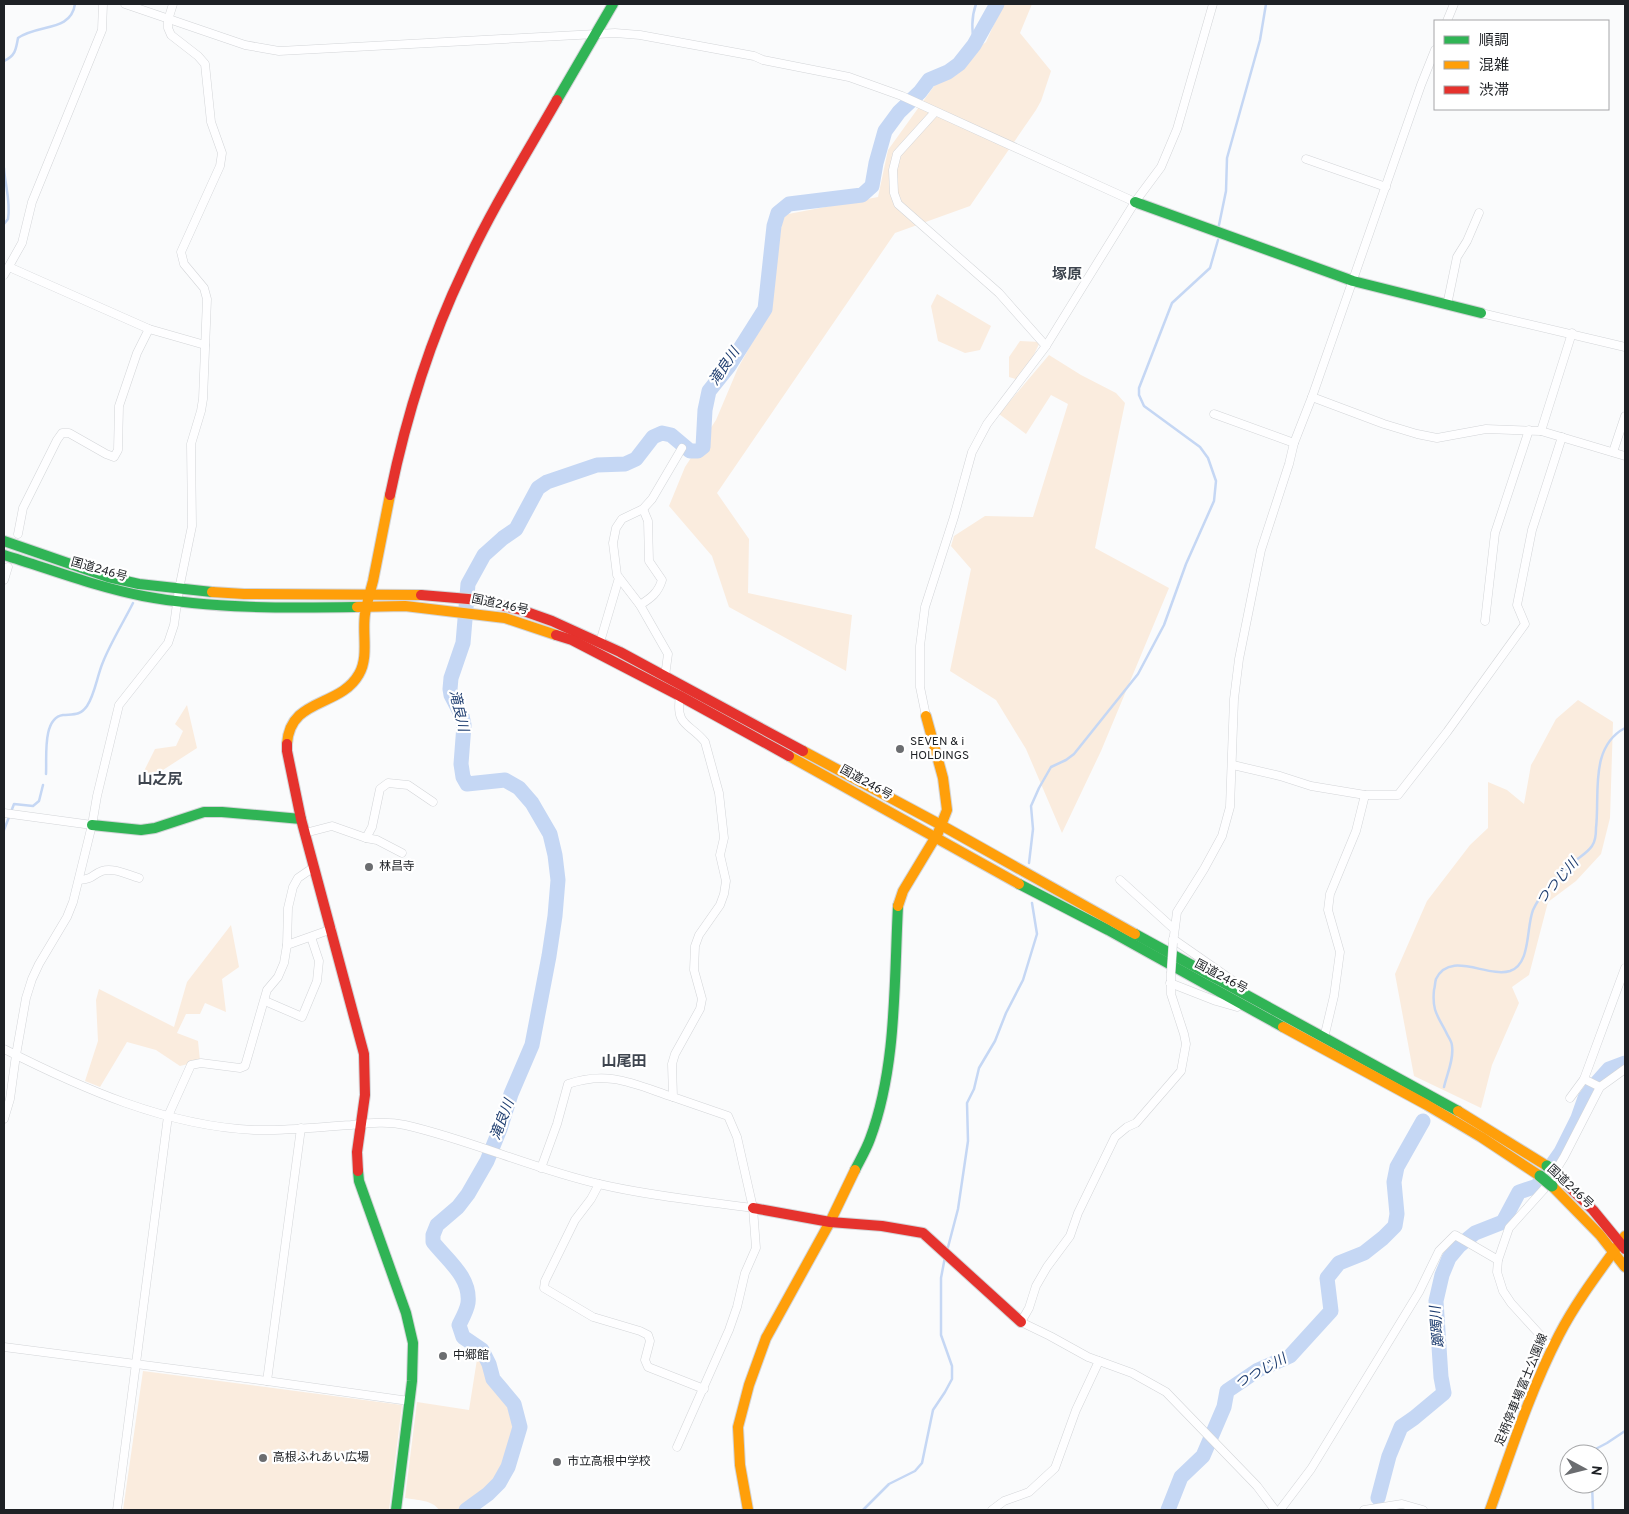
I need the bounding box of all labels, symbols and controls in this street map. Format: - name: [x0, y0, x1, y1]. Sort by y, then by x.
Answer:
- legend: [1434, 20, 1609, 110]
- text: 順調: [1479, 32, 1509, 51]
- text: 混雑: [1479, 57, 1509, 76]
- text: 渋滞: [1479, 82, 1509, 101]
- district label: 塚原: [1052, 266, 1082, 285]
- water label: 滝良川: [706, 343, 745, 389]
- street label: 国道246号: [69, 554, 129, 586]
- street label: 国道246号: [470, 591, 530, 619]
- water label: 滝良川: [445, 689, 471, 735]
- place label: SEVEN & i HOLDINGS: [910, 734, 969, 764]
- marker: SEVEN & i HOLDINGS: [894, 743, 906, 755]
- street label: 国道246号: [837, 762, 895, 804]
- district label: 山之尻: [137, 771, 183, 790]
- water label: つつじ川: [1533, 854, 1584, 909]
- place label: 林昌寺: [379, 859, 415, 875]
- marker: 林昌寺: [363, 861, 375, 873]
- street label: 国道246号: [1192, 956, 1250, 998]
- district label: 山尾田: [601, 1053, 647, 1072]
- water label: 滝良川: [488, 1095, 519, 1143]
- street label: 国道246号: [1543, 1161, 1597, 1213]
- water label: 躑躅川: [1428, 1303, 1448, 1349]
- street label: 足柄停車場富士公園線: [1492, 1331, 1552, 1449]
- place label: 中郷館: [453, 1348, 489, 1364]
- marker: 中郷館: [437, 1350, 449, 1362]
- water label: つつじ川: [1232, 1350, 1291, 1393]
- north arrow: [1559, 1444, 1609, 1494]
- place label: 高根ふれあい広場: [273, 1450, 369, 1466]
- marker: 高根ふれあい広場: [257, 1452, 269, 1464]
- place label: 市立高根中学校: [567, 1454, 651, 1470]
- marker: 市立高根中学校: [551, 1456, 563, 1468]
- text: N: [1586, 1464, 1604, 1476]

